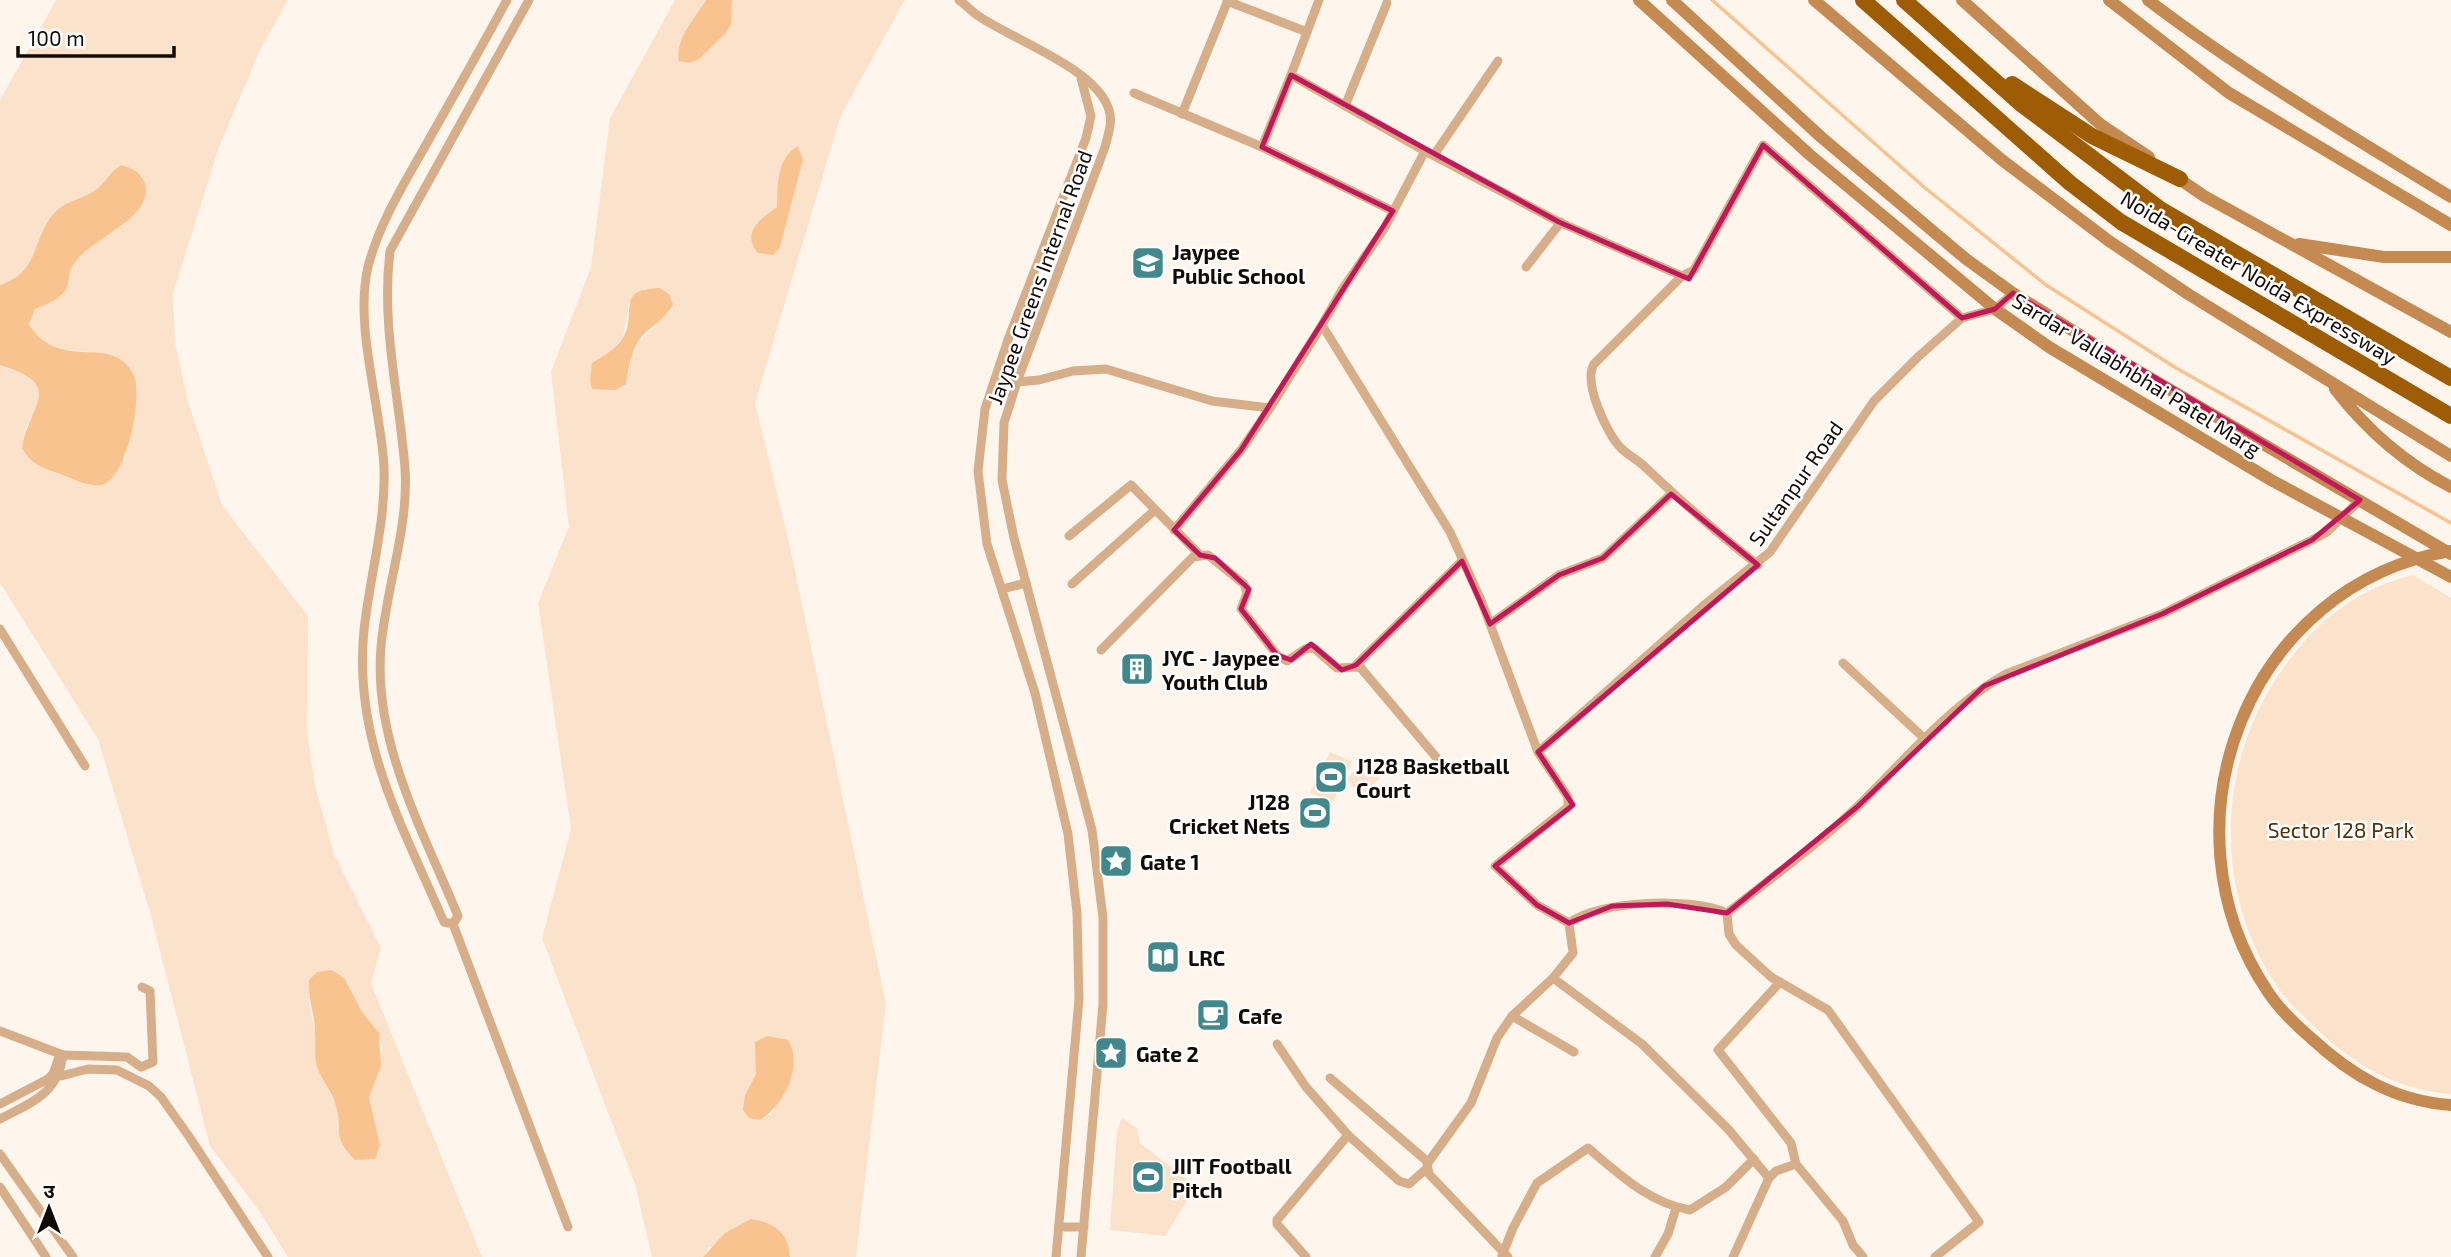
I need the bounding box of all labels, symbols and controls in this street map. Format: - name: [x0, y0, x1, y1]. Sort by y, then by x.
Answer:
- scale bar: [18, 14, 173, 58]
- text: 100 m: [28, 25, 85, 50]
- street label: Jaypee Greens Internal Road: [981, 147, 1097, 407]
- street label: Noida-Greater Noida Expressway: [2117, 185, 2401, 369]
- place label: Jaypee Public School: [1172, 239, 1305, 288]
- school or university icon: Jaypee Public School: [1129, 244, 1167, 282]
- street label: Sardar Vallabhbhai Patel Marg: [2008, 287, 2266, 461]
- street label: Sultanpur Road: [1743, 416, 1847, 550]
- place label: JYC - Jaypee Youth Club: [1162, 645, 1280, 694]
- building icon: JYC - Jaypee Youth Club: [1118, 650, 1156, 688]
- place label: J128 Basketball Court: [1356, 753, 1509, 802]
- sports icon: J128 Basketball Court: [1312, 758, 1350, 796]
- place label: J128 Cricket Nets: [1169, 789, 1290, 838]
- sports icon: J128 Cricket Nets: [1296, 794, 1334, 832]
- park label: Sector 128 Park: [2268, 817, 2415, 842]
- place icon: Gate 1: [1097, 842, 1135, 880]
- place label: Gate 1: [1140, 849, 1200, 874]
- library icon: LRC: [1144, 938, 1182, 976]
- place label: LRC: [1188, 945, 1225, 970]
- cafe icon: Cafe: [1194, 996, 1232, 1034]
- place label: Cafe: [1238, 1003, 1283, 1028]
- place icon: Gate 2: [1092, 1034, 1130, 1072]
- place label: Gate 2: [1136, 1041, 1199, 1066]
- place label: JIIT Football Pitch: [1172, 1153, 1292, 1202]
- sports icon: JIIT Football Pitch: [1129, 1158, 1167, 1196]
- north arrow: [14, 1173, 84, 1243]
- text: उ: [43, 1179, 55, 1202]

